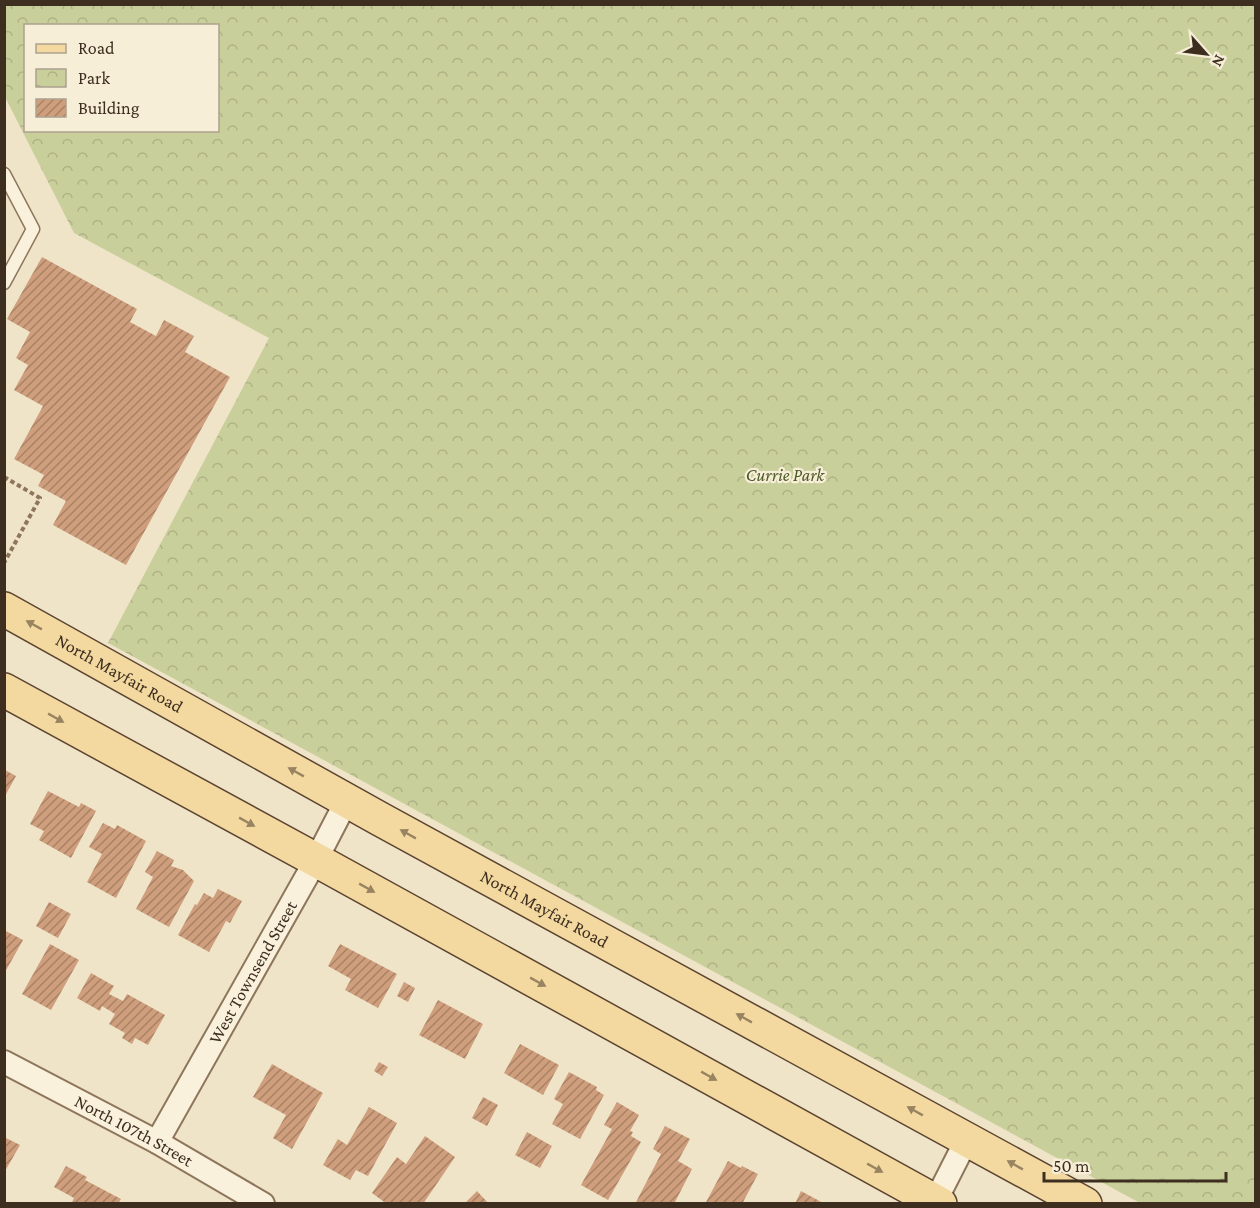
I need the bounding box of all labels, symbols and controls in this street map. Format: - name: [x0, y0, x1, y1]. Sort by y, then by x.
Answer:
- legend: [24, 24, 219, 132]
- north arrow: [1176, 24, 1236, 84]
- text: Road: [78, 38, 115, 58]
- text: N: [1209, 52, 1229, 70]
- text: Park: [78, 68, 110, 88]
- text: Building: [78, 98, 140, 118]
- park label: Currie Park: [746, 465, 825, 485]
- one-way arrow: [26, 620, 42, 631]
- street label: North Mayfair Road: [52, 630, 187, 717]
- one-way arrow: [48, 713, 65, 723]
- one-way arrow: [287, 767, 304, 777]
- one-way arrow: [239, 817, 256, 827]
- one-way arrow: [400, 829, 417, 839]
- street label: North Mayfair Road: [477, 866, 612, 952]
- one-way arrow: [359, 883, 376, 893]
- street label: West Townsend Street: [205, 896, 301, 1047]
- one-way arrow: [530, 977, 547, 987]
- one-way arrow: [736, 1013, 753, 1023]
- one-way arrow: [701, 1071, 718, 1081]
- street label: North 107th Street: [71, 1091, 197, 1171]
- one-way arrow: [907, 1106, 924, 1116]
- scale bar: [1044, 1145, 1226, 1183]
- text: 50 m: [1053, 1156, 1090, 1176]
- one-way arrow: [1006, 1160, 1023, 1170]
- one-way arrow: [867, 1163, 884, 1173]

